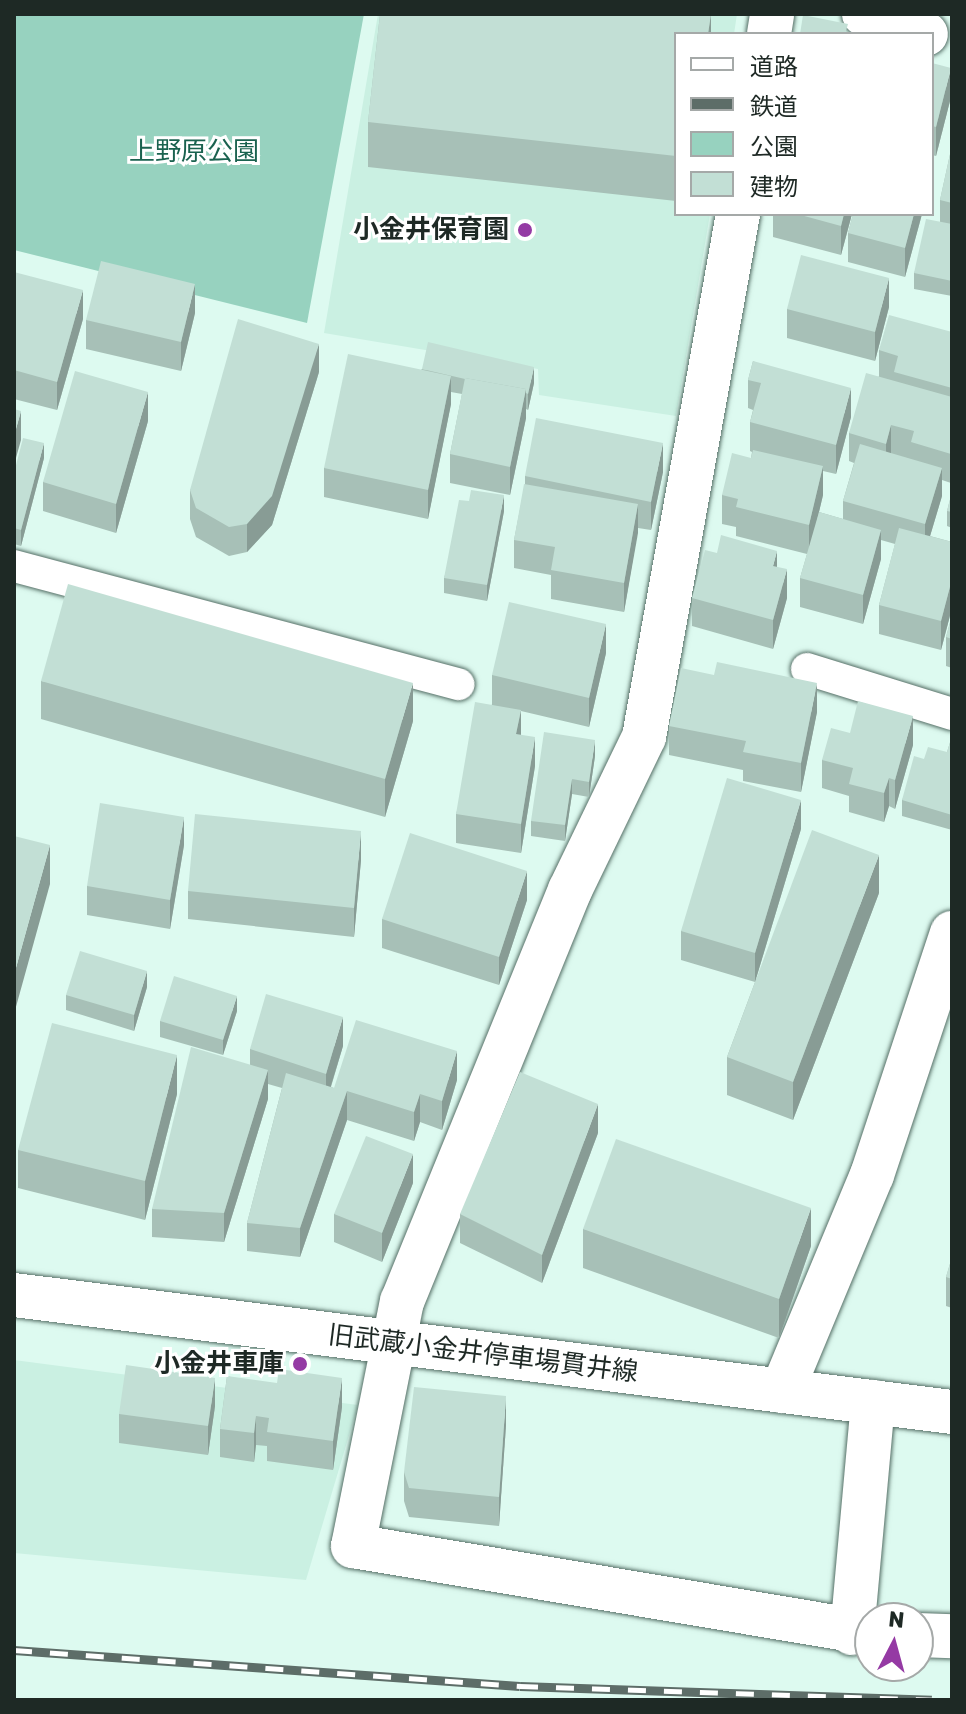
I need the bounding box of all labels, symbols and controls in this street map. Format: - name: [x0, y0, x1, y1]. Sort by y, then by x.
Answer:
- legend: [674, 32, 934, 216]
- text: 道路: [750, 53, 798, 81]
- text: 鉄道: [750, 93, 798, 121]
- text: 公園: [750, 133, 798, 161]
- park label: 上野原公園: [129, 136, 259, 168]
- text: 建物: [750, 173, 798, 201]
- place label: 小金井保育園: [353, 214, 509, 246]
- marker: 小金井保育園: [516, 221, 534, 239]
- street label: 旧武蔵小金井停車場貫井線: [326, 1320, 640, 1388]
- place label: 小金井車庫: [154, 1348, 284, 1380]
- marker: 小金井車庫: [291, 1355, 309, 1373]
- north arrow: [854, 1602, 934, 1682]
- text: N: [887, 1605, 906, 1634]

